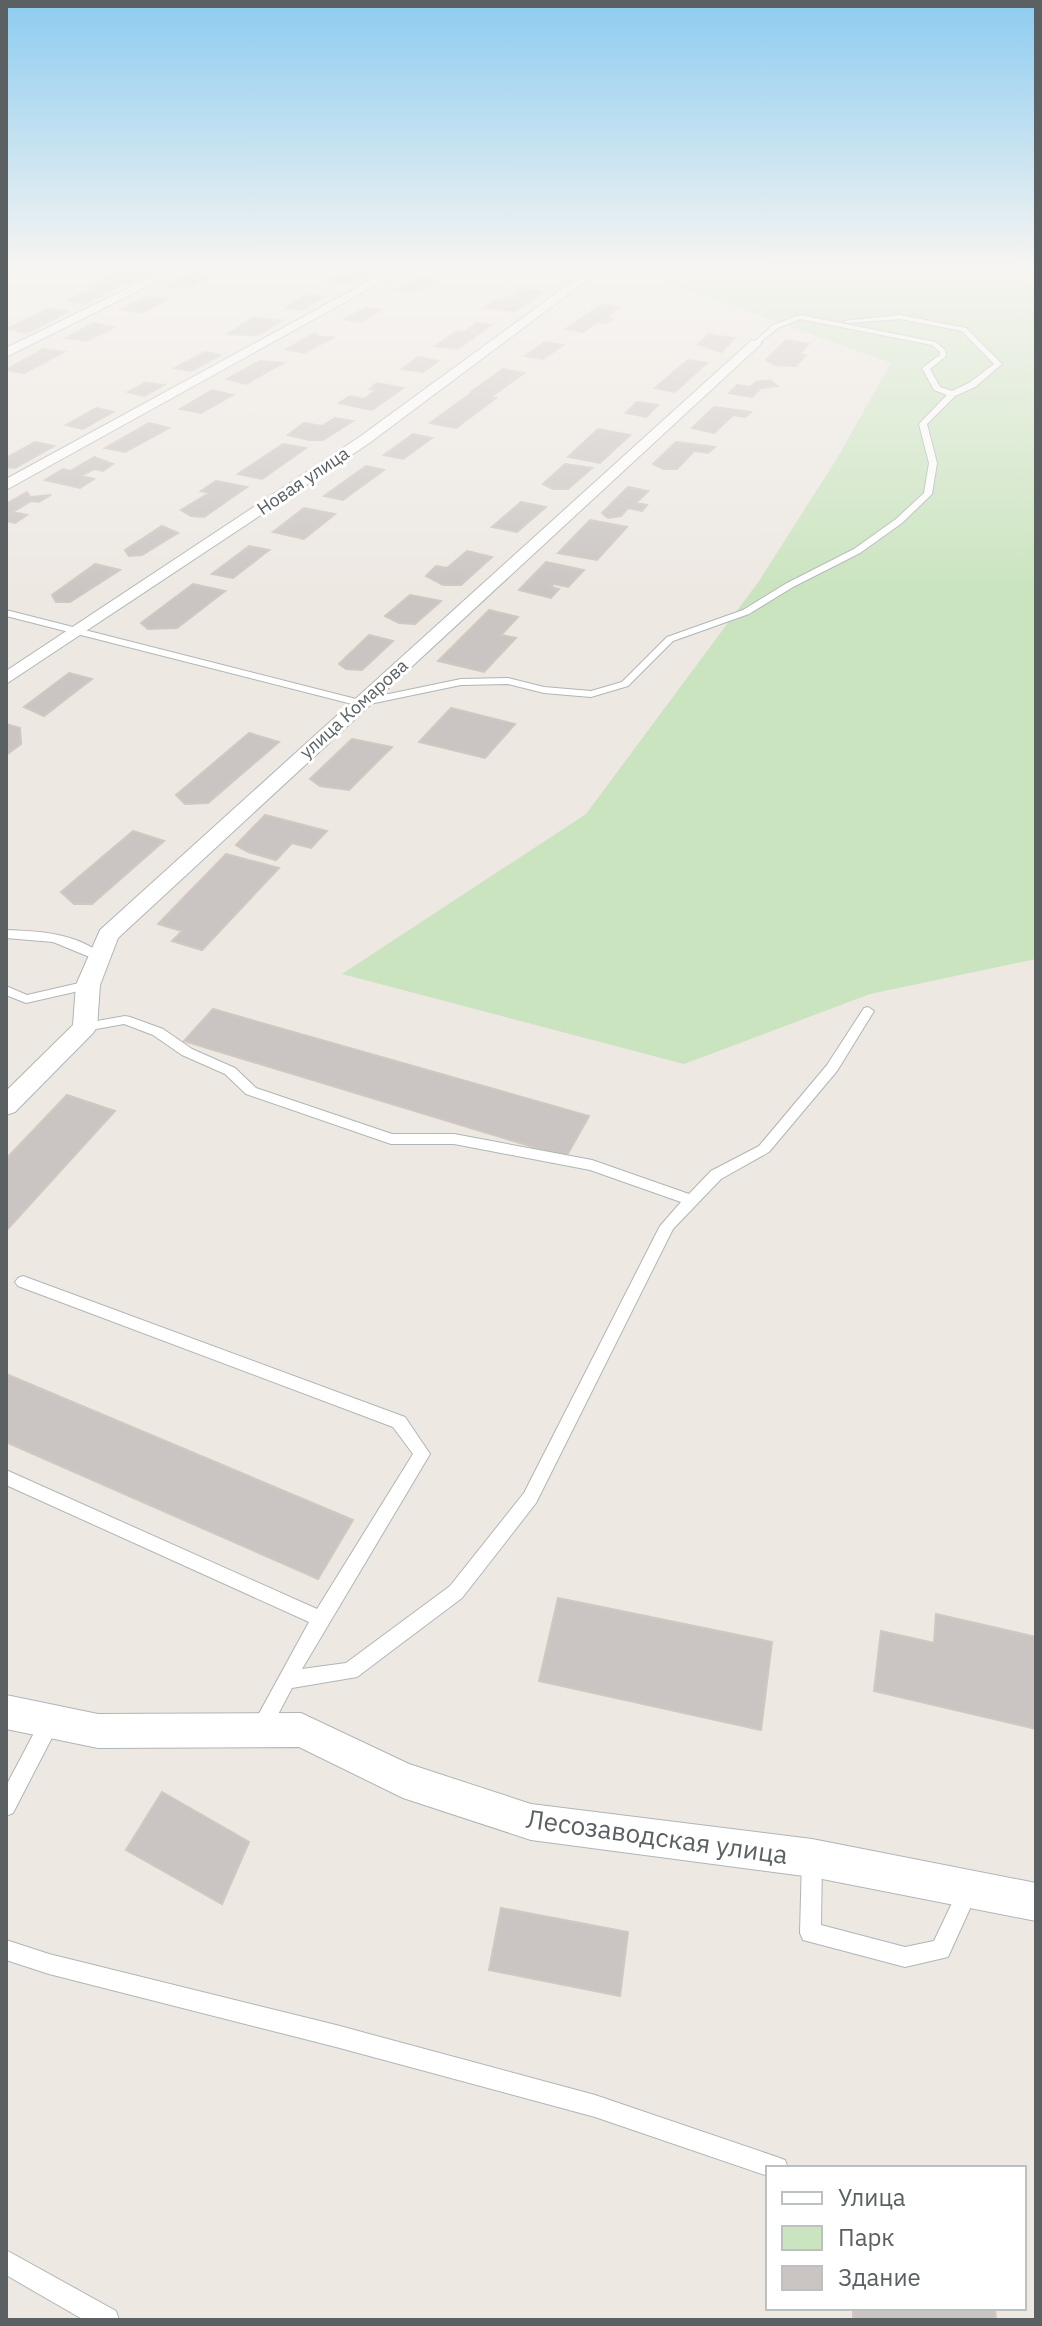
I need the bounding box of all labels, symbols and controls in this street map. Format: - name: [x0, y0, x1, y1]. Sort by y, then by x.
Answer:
- street label: Новая улица: [252, 441, 353, 520]
- street label: улица Комарова: [295, 654, 413, 763]
- street label: Лесозаводская улица: [524, 1801, 790, 1871]
- legend: [766, 2166, 1026, 2310]
- text: Улица: [838, 2181, 906, 2213]
- text: Парк: [838, 2221, 895, 2253]
- text: Здание: [838, 2261, 921, 2293]

